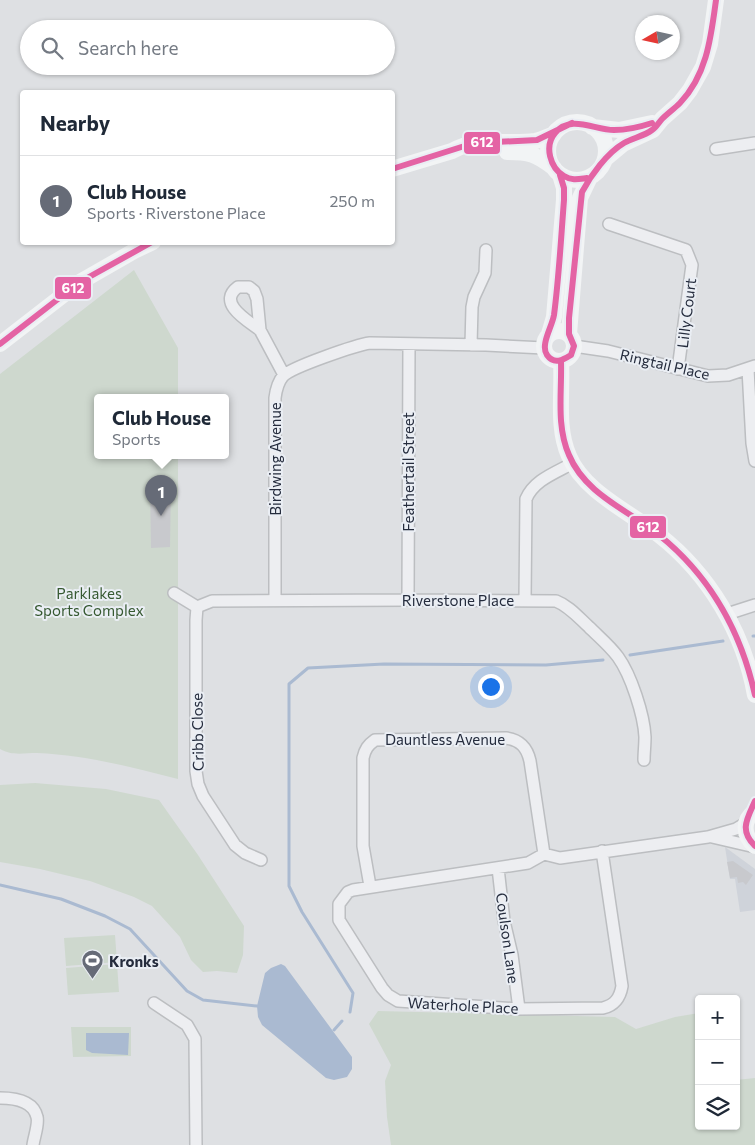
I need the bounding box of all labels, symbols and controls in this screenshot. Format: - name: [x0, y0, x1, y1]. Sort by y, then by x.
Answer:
- north arrow: [635, 15, 680, 60]
- search box: [20, 20, 395, 75]
- icon: search: [38, 34, 66, 62]
- text: Search here: [78, 36, 178, 59]
- text: Nearby: [40, 110, 110, 135]
- line badge: 612: [463, 131, 501, 155]
- text: 612: [471, 133, 493, 150]
- text: Club House: [87, 180, 186, 203]
- text: 1: [52, 191, 60, 210]
- text: 250 m: [329, 191, 375, 210]
- text: Sports · Riverstone Place: [87, 203, 266, 222]
- line badge: 612: [54, 276, 92, 300]
- street label: Lilly Court: [673, 277, 699, 349]
- text: 612: [62, 279, 84, 296]
- street label: Ringtail Place: [618, 345, 712, 383]
- popup: [94, 394, 229, 459]
- street label: Birdwing Avenue: [266, 402, 284, 516]
- text: Club House: [112, 406, 211, 429]
- street label: Feathertail Street: [399, 412, 417, 532]
- text: Sports: [112, 429, 161, 448]
- pin: 1: [145, 475, 177, 516]
- line badge: 612: [629, 515, 667, 539]
- text: 612: [637, 518, 659, 535]
- park label: Parklakes Sports Complex: [34, 584, 144, 619]
- street label: Riverstone Place: [402, 591, 514, 609]
- your location: [478, 674, 504, 700]
- street label: Cribb Close: [187, 693, 207, 771]
- street label: Dauntless Avenue: [385, 730, 505, 748]
- street label: Coulson Lane: [493, 891, 523, 985]
- sports icon: Kronks: [81, 949, 105, 980]
- place label: Kronks: [109, 952, 159, 970]
- street label: Waterhole Place: [407, 993, 519, 1017]
- map controls: [695, 995, 740, 1130]
- button: +: [695, 995, 740, 1040]
- button: −: [695, 1040, 740, 1085]
- button: layers: [695, 1085, 740, 1130]

